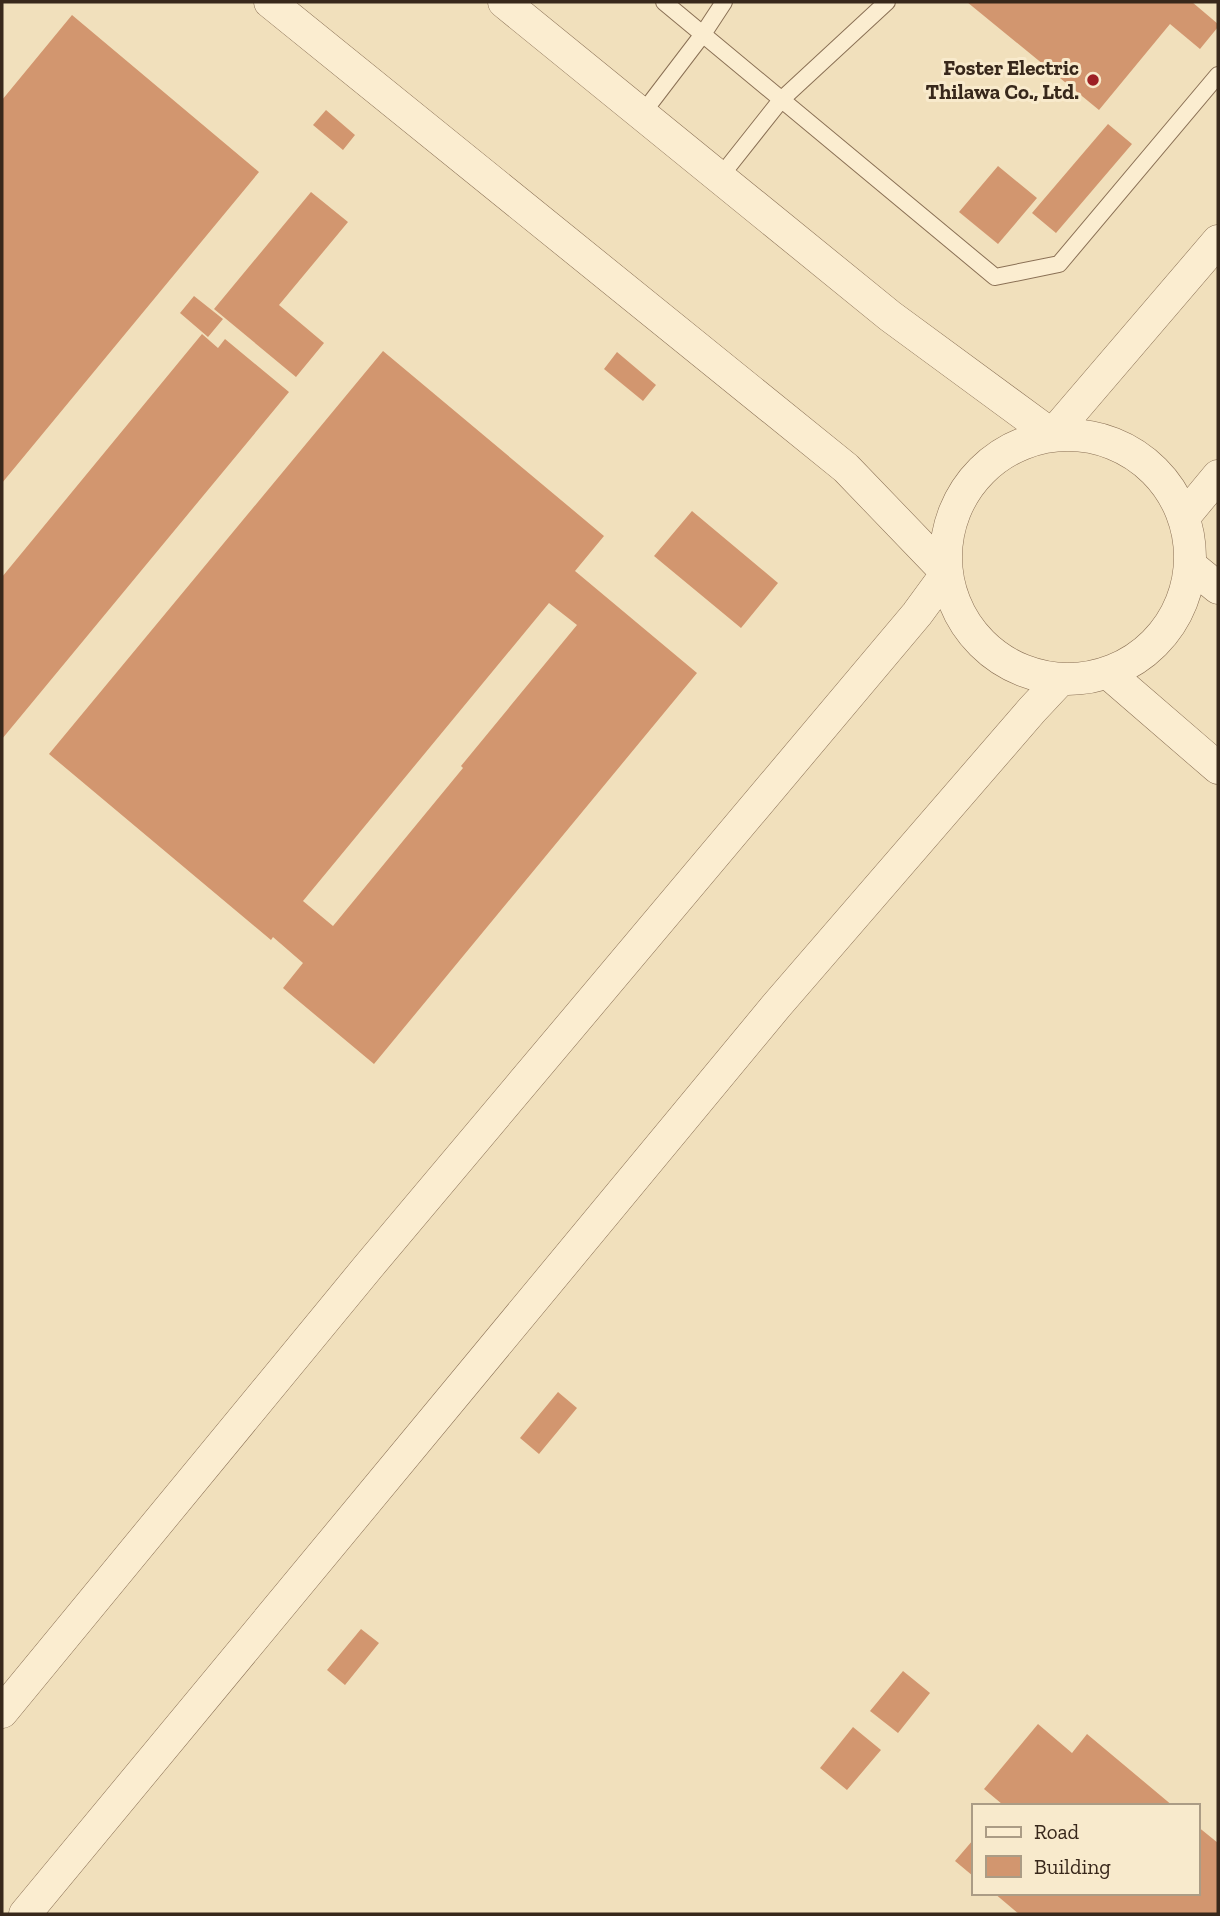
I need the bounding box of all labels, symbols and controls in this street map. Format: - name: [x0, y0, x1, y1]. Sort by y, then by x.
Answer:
- place label: Foster Electric Thilawa Co., Ltd.: [926, 55, 1079, 104]
- marker: Foster Electric Thilawa Co., Ltd.: [1085, 72, 1101, 88]
- legend: [972, 1804, 1199, 1895]
- text: Road: [1034, 1819, 1080, 1844]
- text: Building: [1034, 1854, 1111, 1879]

